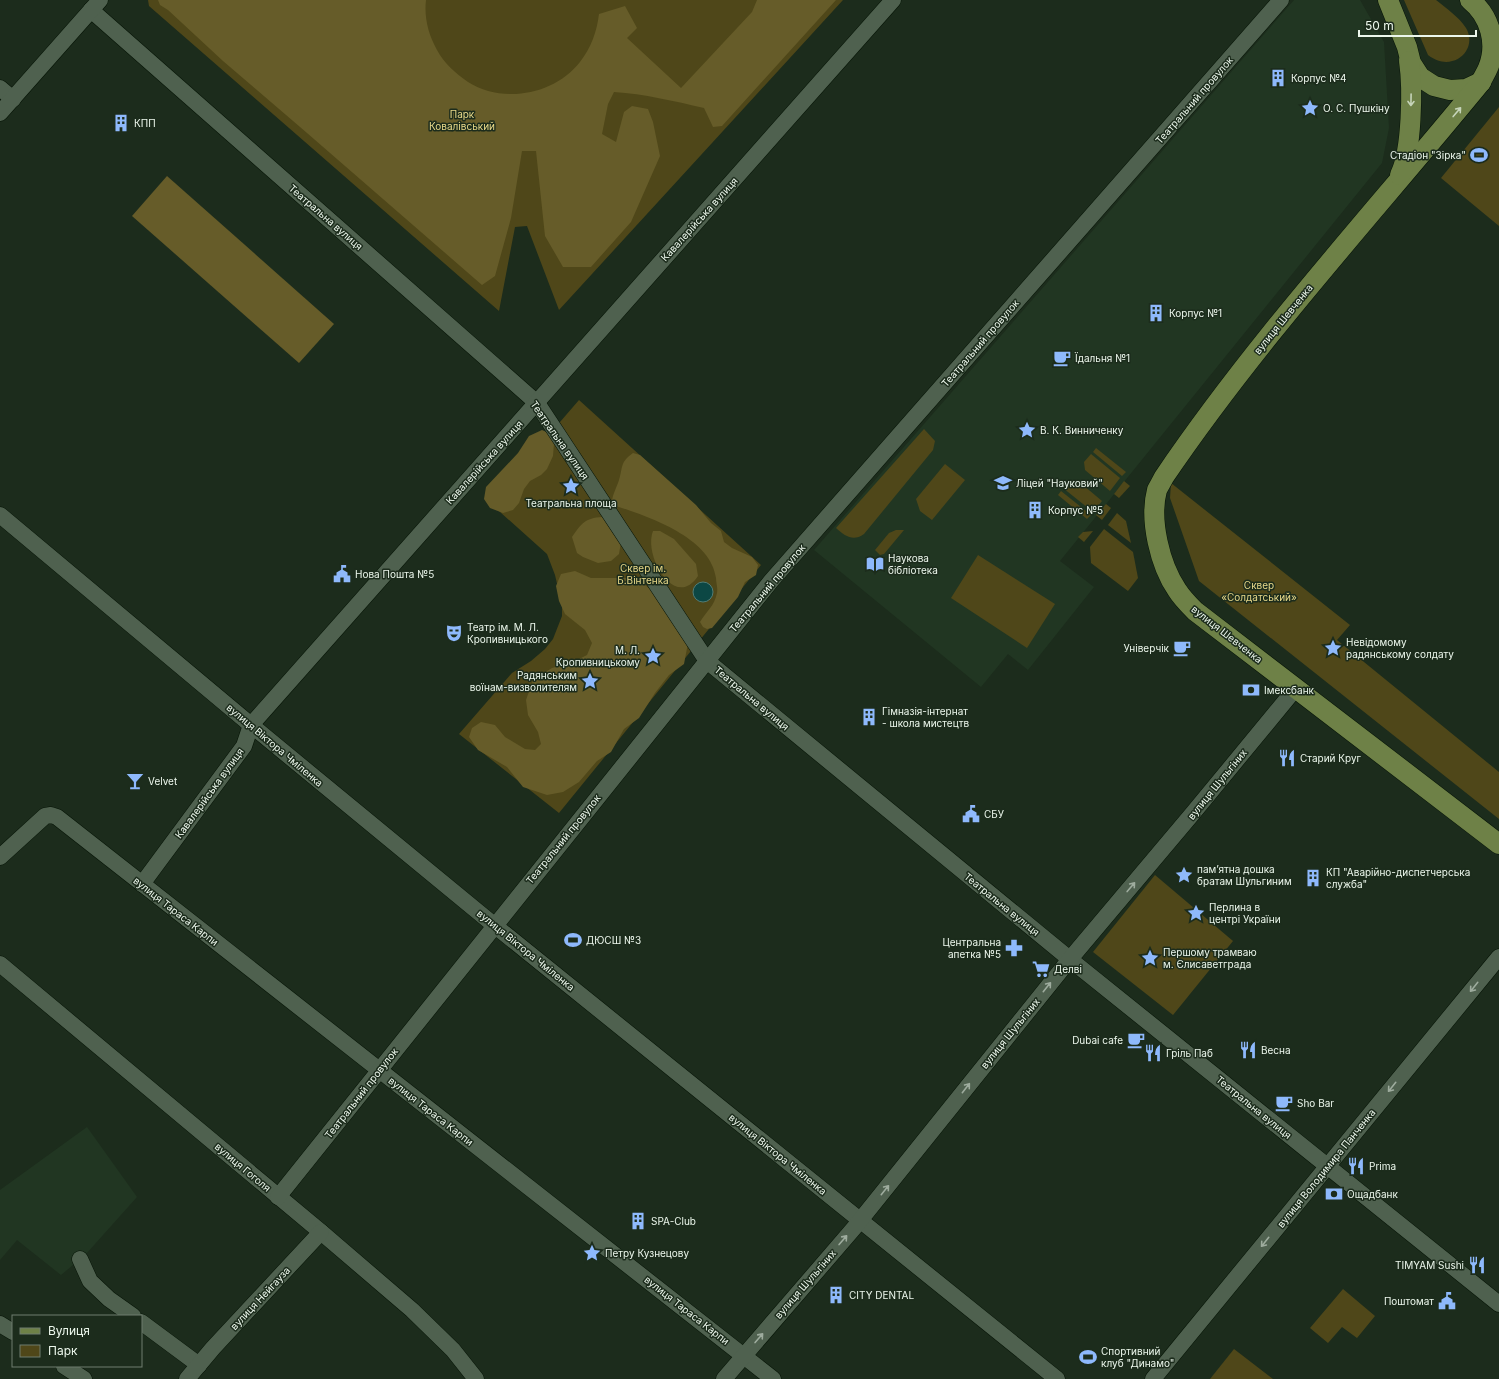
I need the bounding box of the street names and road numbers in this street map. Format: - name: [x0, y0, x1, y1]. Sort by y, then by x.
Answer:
- street label: Театральний провулок: [1153, 53, 1236, 146]
- street label: Кавалерійська вулиця: [658, 175, 740, 263]
- street label: Театральна вулиця: [287, 182, 365, 252]
- street label: вулиця Шевченка: [1251, 282, 1315, 356]
- street label: Театральний провулок: [939, 296, 1022, 389]
- street label: Театральна вулиця: [528, 398, 592, 482]
- street label: Кавалерійська вулиця: [443, 418, 525, 506]
- street label: Театральний провулок: [726, 541, 808, 635]
- street label: вулиця Шевченка: [1189, 603, 1265, 665]
- street label: Театральна вулиця: [712, 663, 792, 733]
- street label: вулиця Віктора Чміленка: [224, 701, 326, 789]
- street label: Кавалерійська вулиця: [172, 745, 246, 841]
- street label: вулиця Шульгіних: [1185, 746, 1249, 822]
- street label: Театральний провулок: [523, 791, 603, 886]
- street label: Театральна вулиця: [962, 870, 1042, 938]
- street label: вулиця Тараса Карпи: [131, 874, 221, 948]
- street label: вулиця Віктора Чміленка: [475, 907, 577, 993]
- street label: вулиця Шульгіних: [978, 995, 1042, 1071]
- street label: Театральний провулок: [322, 1045, 400, 1141]
- street label: Театральна вулиця: [1214, 1073, 1294, 1141]
- street label: вулиця Тараса Карпи: [386, 1074, 476, 1148]
- street label: вулиця Володимира Панченка: [1274, 1106, 1378, 1230]
- street label: вулиця Віктора Чміленка: [727, 1111, 829, 1197]
- street label: вулиця Гоголя: [213, 1140, 273, 1194]
- street label: вулиця Шульгіних: [772, 1247, 838, 1321]
- street label: вулиця Нейгауза: [228, 1264, 292, 1332]
- street label: вулиця Тараса Карпи: [642, 1273, 732, 1347]

